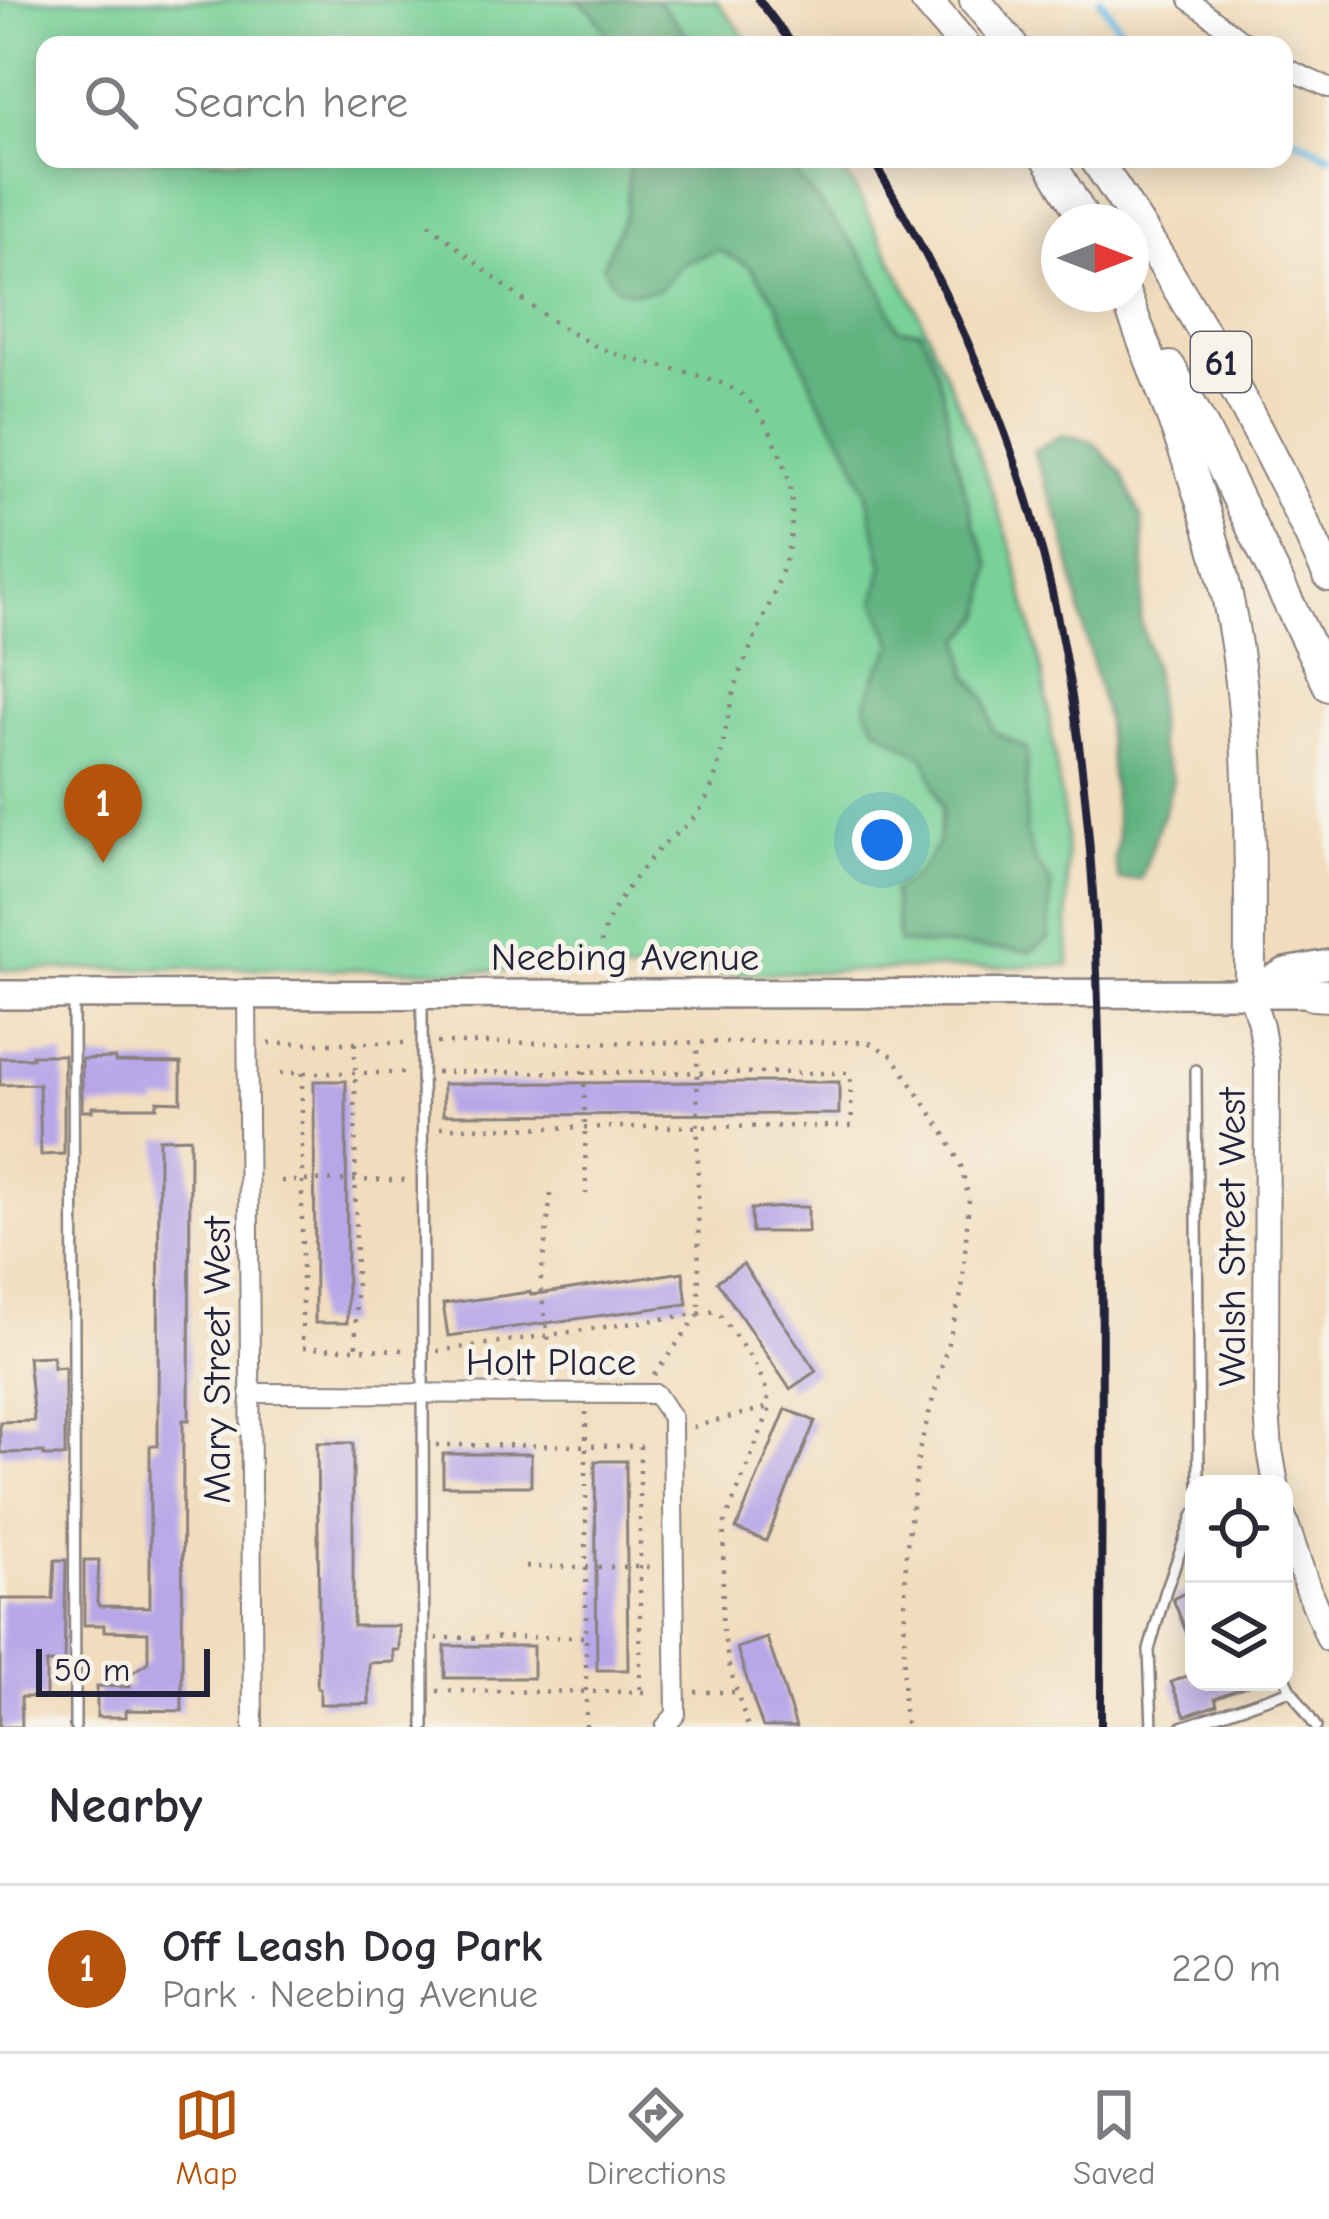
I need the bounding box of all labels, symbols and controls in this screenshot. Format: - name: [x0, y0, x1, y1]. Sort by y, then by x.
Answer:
- search box: [36, 36, 1293, 168]
- icon: search: [78, 69, 144, 135]
- text: Search here: [174, 76, 408, 128]
- north arrow: [1041, 204, 1149, 312]
- road number: 61: [1191, 332, 1251, 392]
- pin: 1: [64, 764, 142, 863]
- your location: [852, 810, 912, 870]
- street label: Neebing Avenue: [491, 935, 759, 980]
- street label: Walsh Street West: [1210, 1086, 1255, 1386]
- street label: Mary Street West: [195, 1214, 240, 1504]
- street label: Holt Place: [466, 1340, 636, 1385]
- map controls: [1185, 1475, 1293, 1691]
- button: locate: [1185, 1475, 1293, 1583]
- button: layers: [1185, 1583, 1293, 1691]
- scale bar: [36, 1643, 210, 1696]
- text: 50 m: [54, 1651, 130, 1689]
- text: Nearby: [48, 1776, 202, 1835]
- text: Off Leash Dog Park: [162, 1920, 542, 1972]
- text: 1: [79, 1946, 95, 1991]
- text: 220 m: [1171, 1946, 1281, 1991]
- text: Park · Neebing Avenue: [162, 1972, 538, 2017]
- tab: Map: [174, 2082, 240, 2192]
- tab: Directions: [587, 2082, 726, 2192]
- tab: Saved: [1073, 2082, 1155, 2192]

